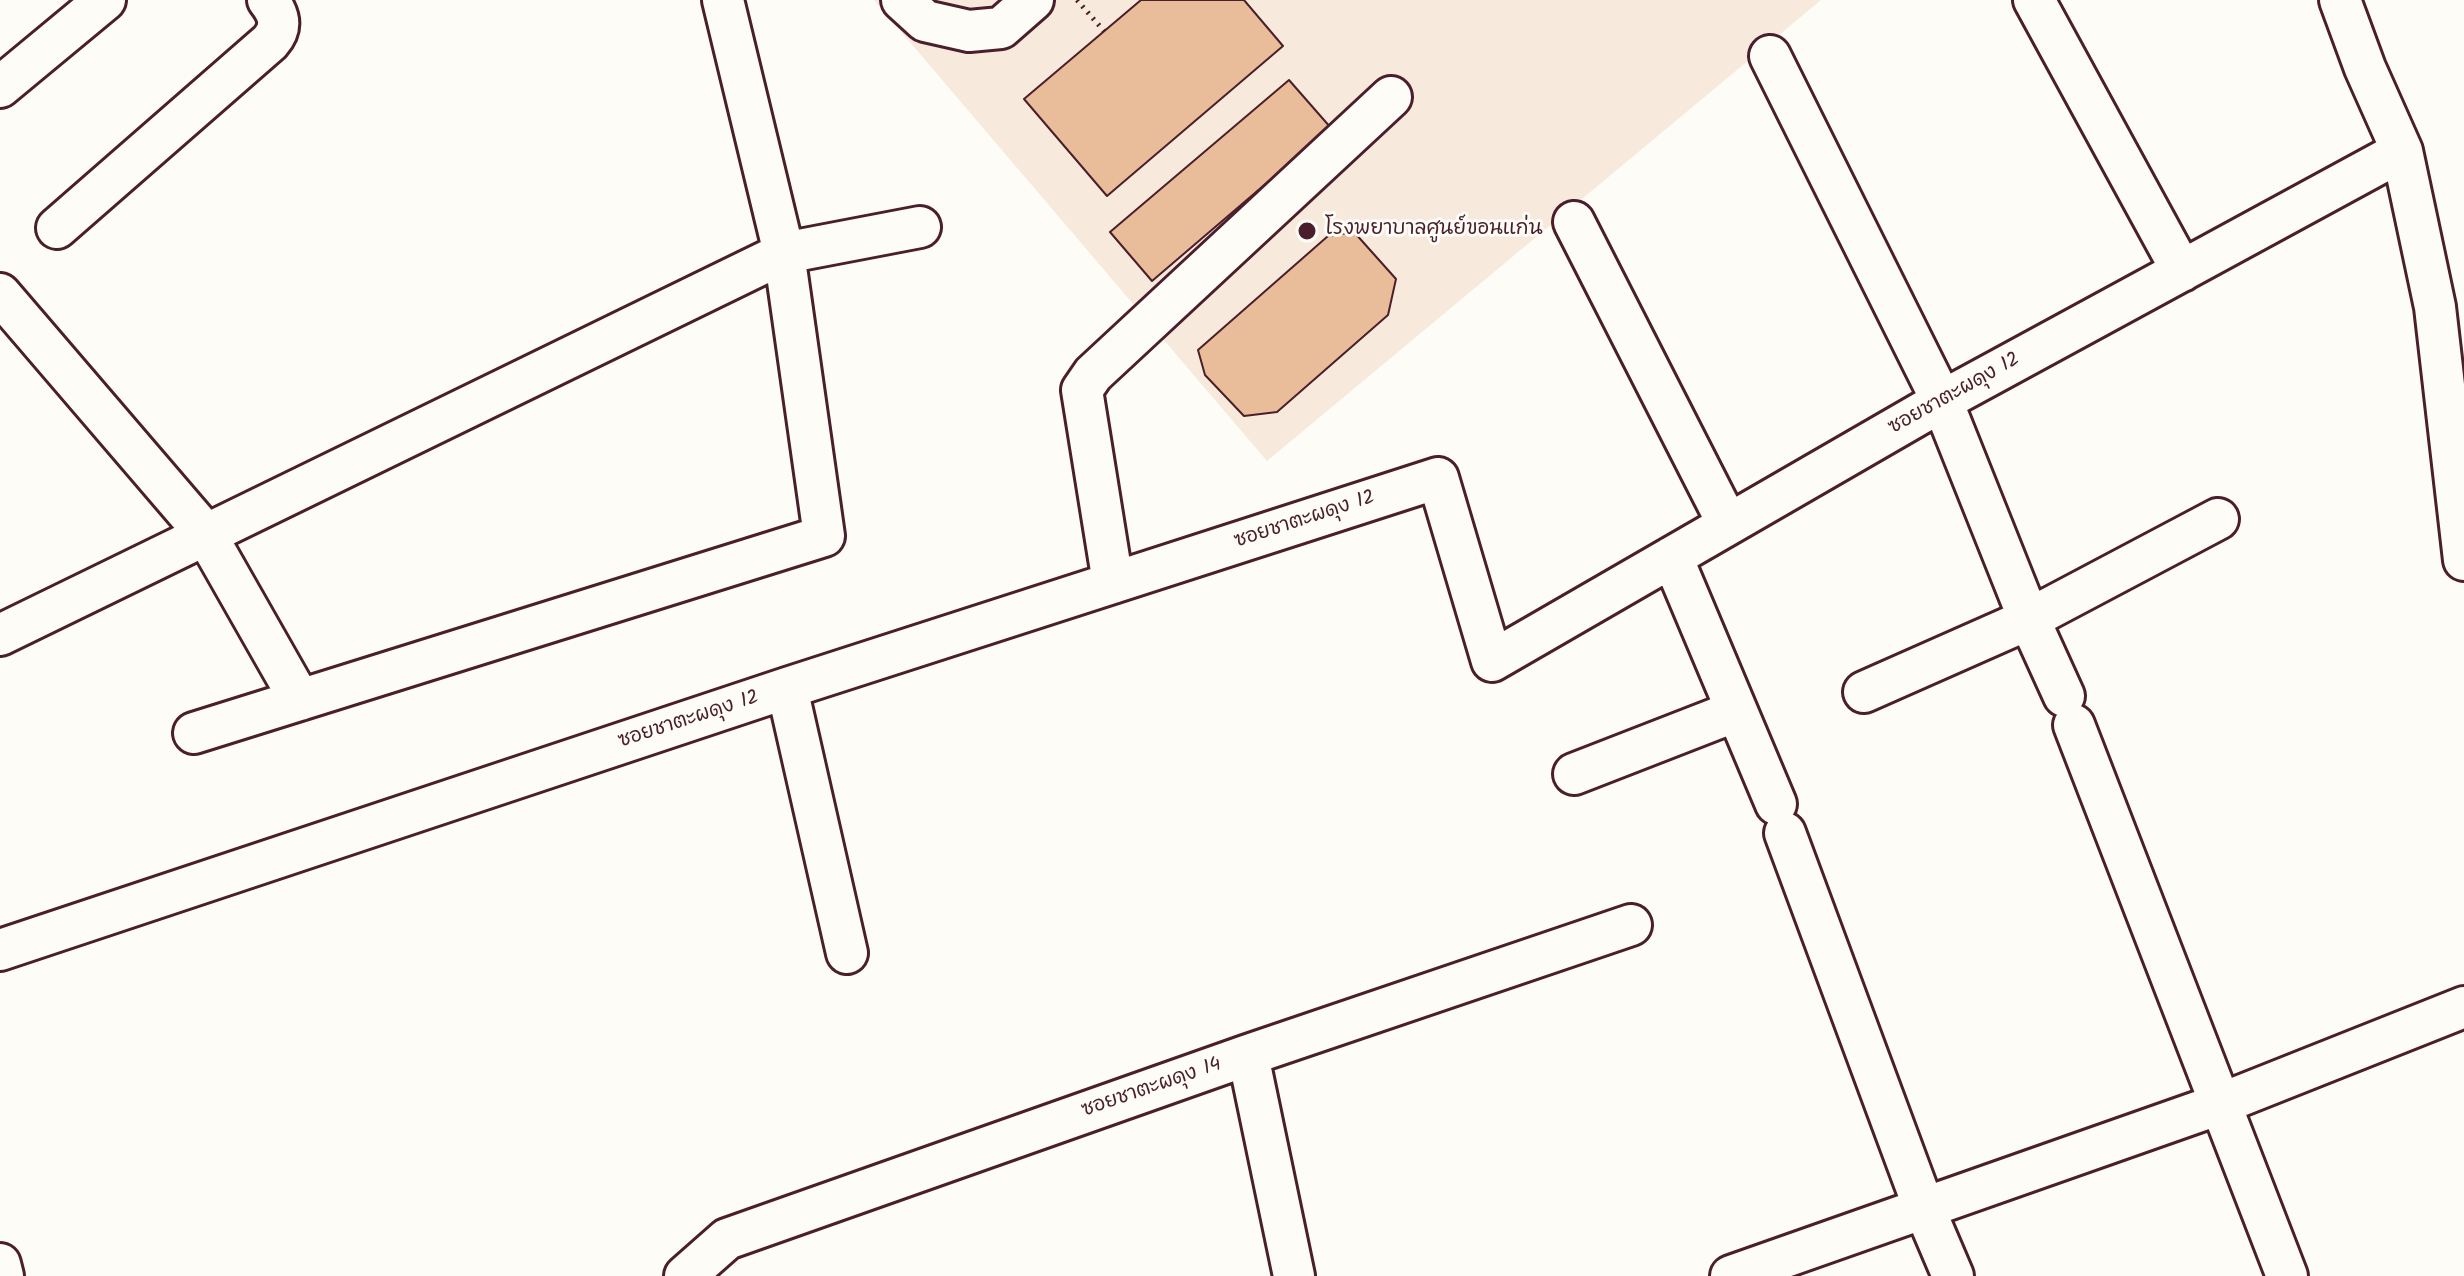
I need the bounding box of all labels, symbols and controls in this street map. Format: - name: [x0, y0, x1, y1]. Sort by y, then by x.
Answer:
- place label: โรงพยาบาลศูนย์ขอนแก่น: [1325, 219, 1543, 243]
- marker: โรงพยาบาลศูนย์ขอนแก่น: [1296, 220, 1318, 242]
- street label: ซอยชาตะผดุง 12: [1885, 349, 2025, 441]
- street label: ซอยชาตะผดุง 12: [1232, 487, 1378, 555]
- street label: ซอยชาตะผดุง 12: [616, 687, 762, 755]
- street label: ซอยชาตะผดุง 14: [1079, 1054, 1225, 1124]

